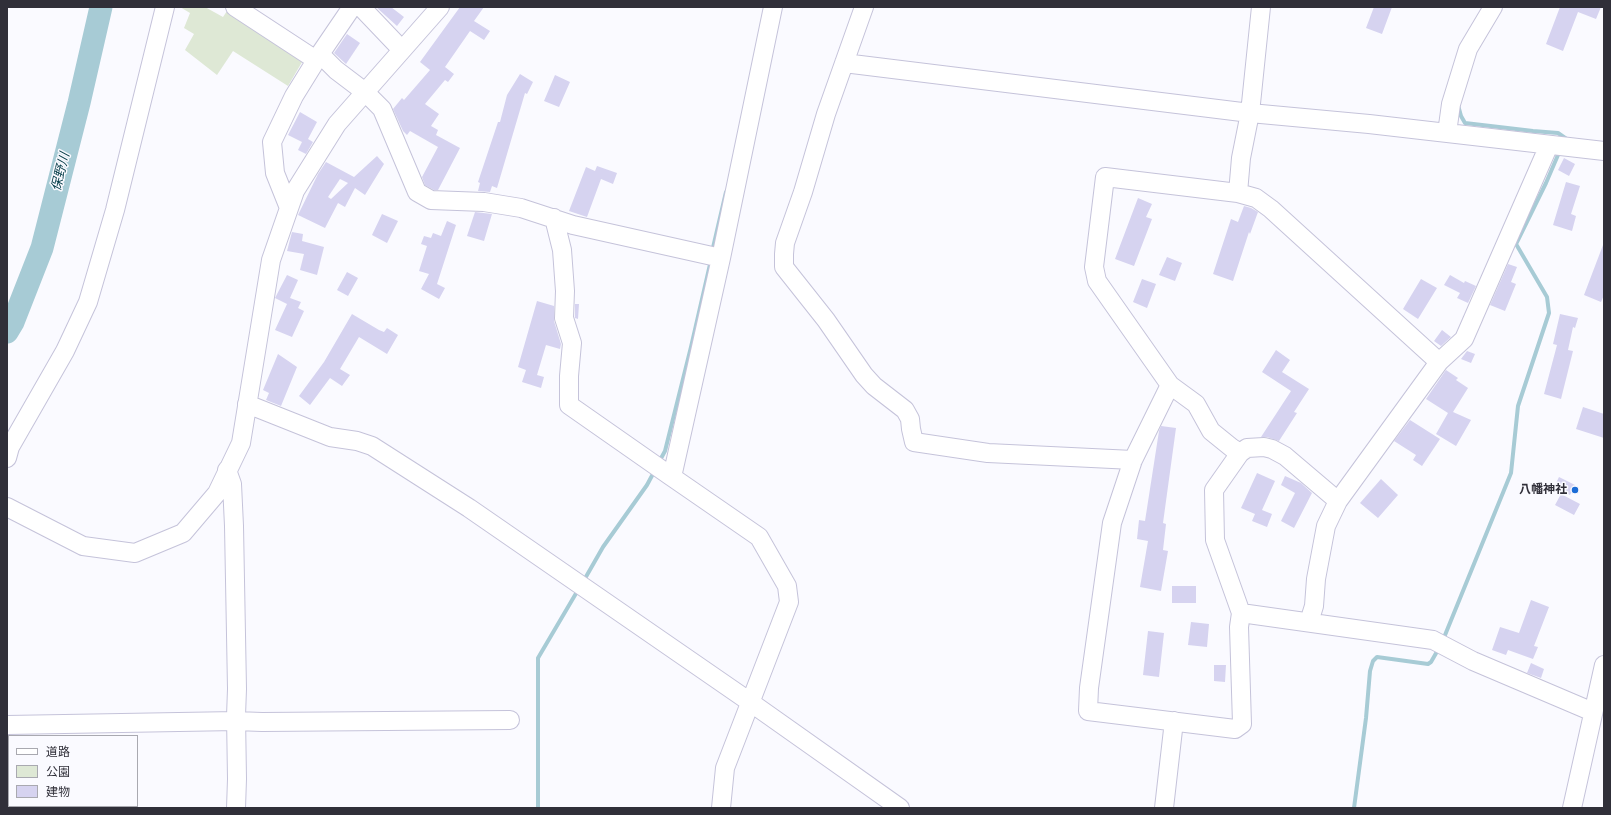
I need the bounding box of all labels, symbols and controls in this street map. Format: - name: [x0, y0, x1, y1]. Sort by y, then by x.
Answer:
- water label: 保野川: [49, 151, 73, 193]
- place label: 八幡神社: [1519, 483, 1567, 497]
- marker: 八幡神社: [1570, 485, 1580, 495]
- legend: [8, 735, 138, 807]
- text: 道路: [46, 744, 70, 760]
- text: 公園: [46, 764, 70, 780]
- text: 建物: [46, 784, 70, 800]

